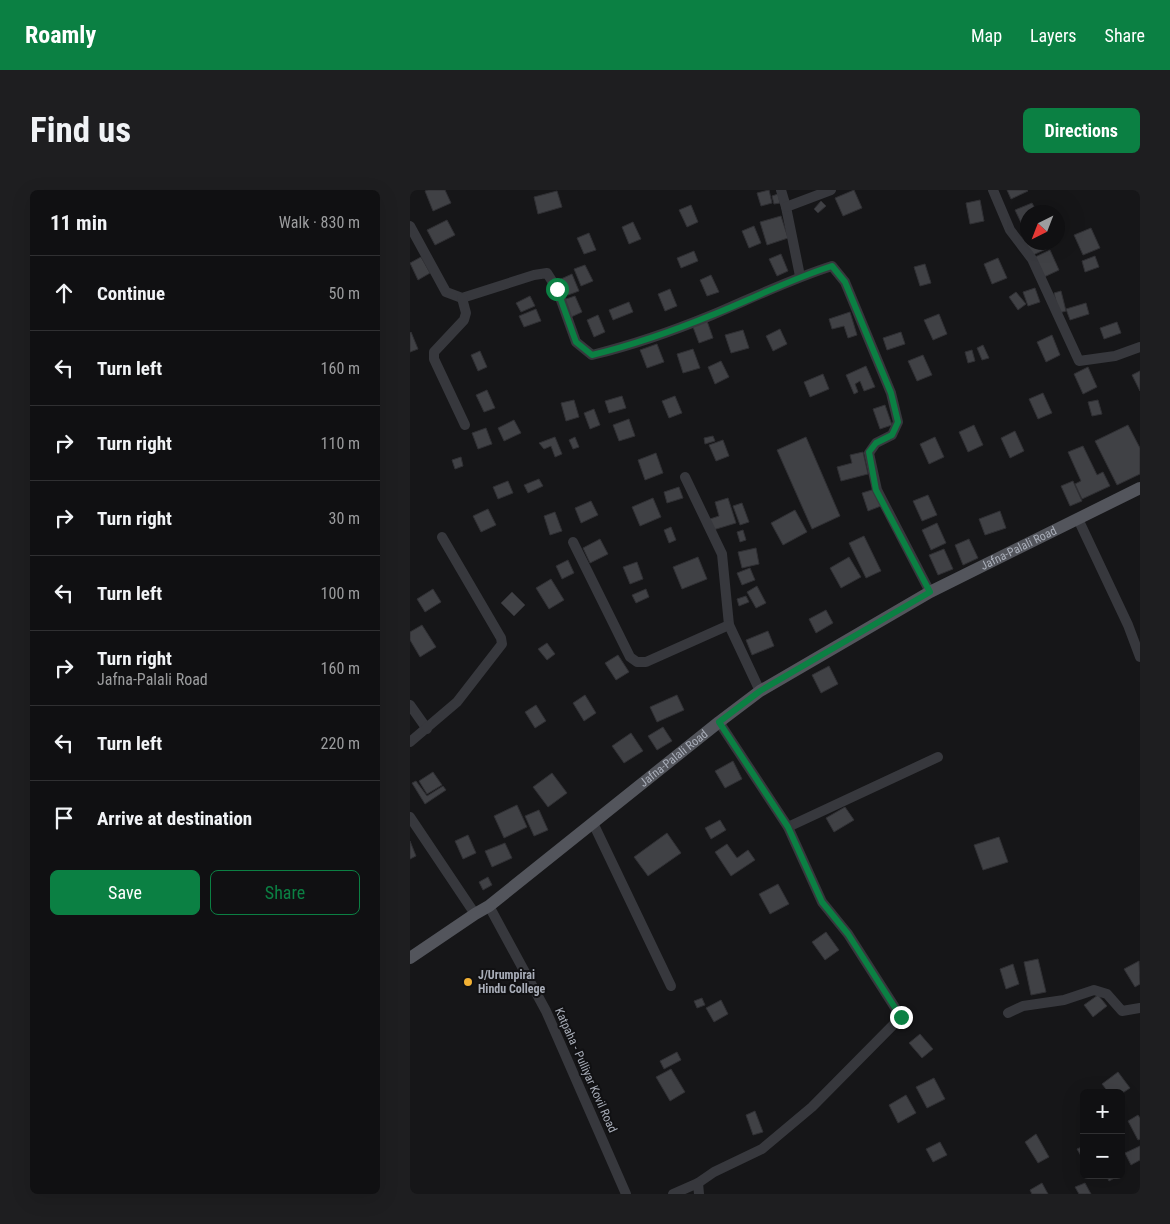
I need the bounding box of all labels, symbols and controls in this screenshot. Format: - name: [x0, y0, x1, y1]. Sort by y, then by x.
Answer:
- text: Roamly: [25, 21, 96, 49]
- text: Map: [971, 25, 1002, 46]
- text: Layers: [1030, 25, 1077, 46]
- text: Share: [1105, 25, 1145, 46]
- button: Directions: [1023, 108, 1140, 153]
- text: Find us: [30, 110, 131, 151]
- north arrow: [1020, 205, 1065, 250]
- text: 11 min: [50, 211, 107, 235]
- text: Walk · 830 m: [279, 213, 360, 232]
- route start: [546, 278, 569, 301]
- icon: ahead: [50, 279, 78, 307]
- text: Continue: [97, 282, 165, 305]
- text: 50 m: [328, 284, 360, 303]
- icon: left: [50, 354, 78, 382]
- text: Turn left: [97, 357, 162, 380]
- text: 160 m: [321, 359, 360, 378]
- icon: right: [50, 429, 78, 457]
- text: Turn right: [97, 432, 172, 455]
- text: 110 m: [321, 434, 360, 453]
- icon: right: [50, 504, 78, 532]
- text: Turn right: [97, 507, 172, 530]
- text: 30 m: [328, 509, 360, 528]
- street label: Jafna-Palali Road: [978, 523, 1059, 573]
- icon: left: [50, 579, 78, 607]
- text: Turn left: [97, 582, 162, 605]
- text: 100 m: [321, 584, 360, 603]
- text: Turn right: [97, 647, 172, 670]
- icon: right: [50, 654, 78, 682]
- text: 160 m: [321, 659, 360, 678]
- text: Jafna-Palali Road: [97, 670, 208, 689]
- street label: Jafna-Palali Road: [637, 727, 710, 790]
- icon: left: [50, 729, 78, 757]
- text: Turn left: [97, 732, 162, 755]
- text: 220 m: [321, 734, 360, 753]
- icon: arrive: [50, 804, 78, 832]
- text: Arrive at destination: [97, 807, 252, 830]
- button: Save: [50, 870, 200, 915]
- button: Share: [210, 870, 360, 915]
- place label: J/Urumpirai Hindu College: [478, 968, 546, 996]
- marker: J/Urumpirai Hindu College: [462, 976, 474, 988]
- street label: Katpaha - Pulliyar Kovil Road: [552, 1005, 620, 1135]
- route end: [890, 1006, 913, 1029]
- map controls: [1080, 1089, 1125, 1179]
- button: +: [1080, 1089, 1125, 1134]
- button: −: [1080, 1134, 1125, 1179]

